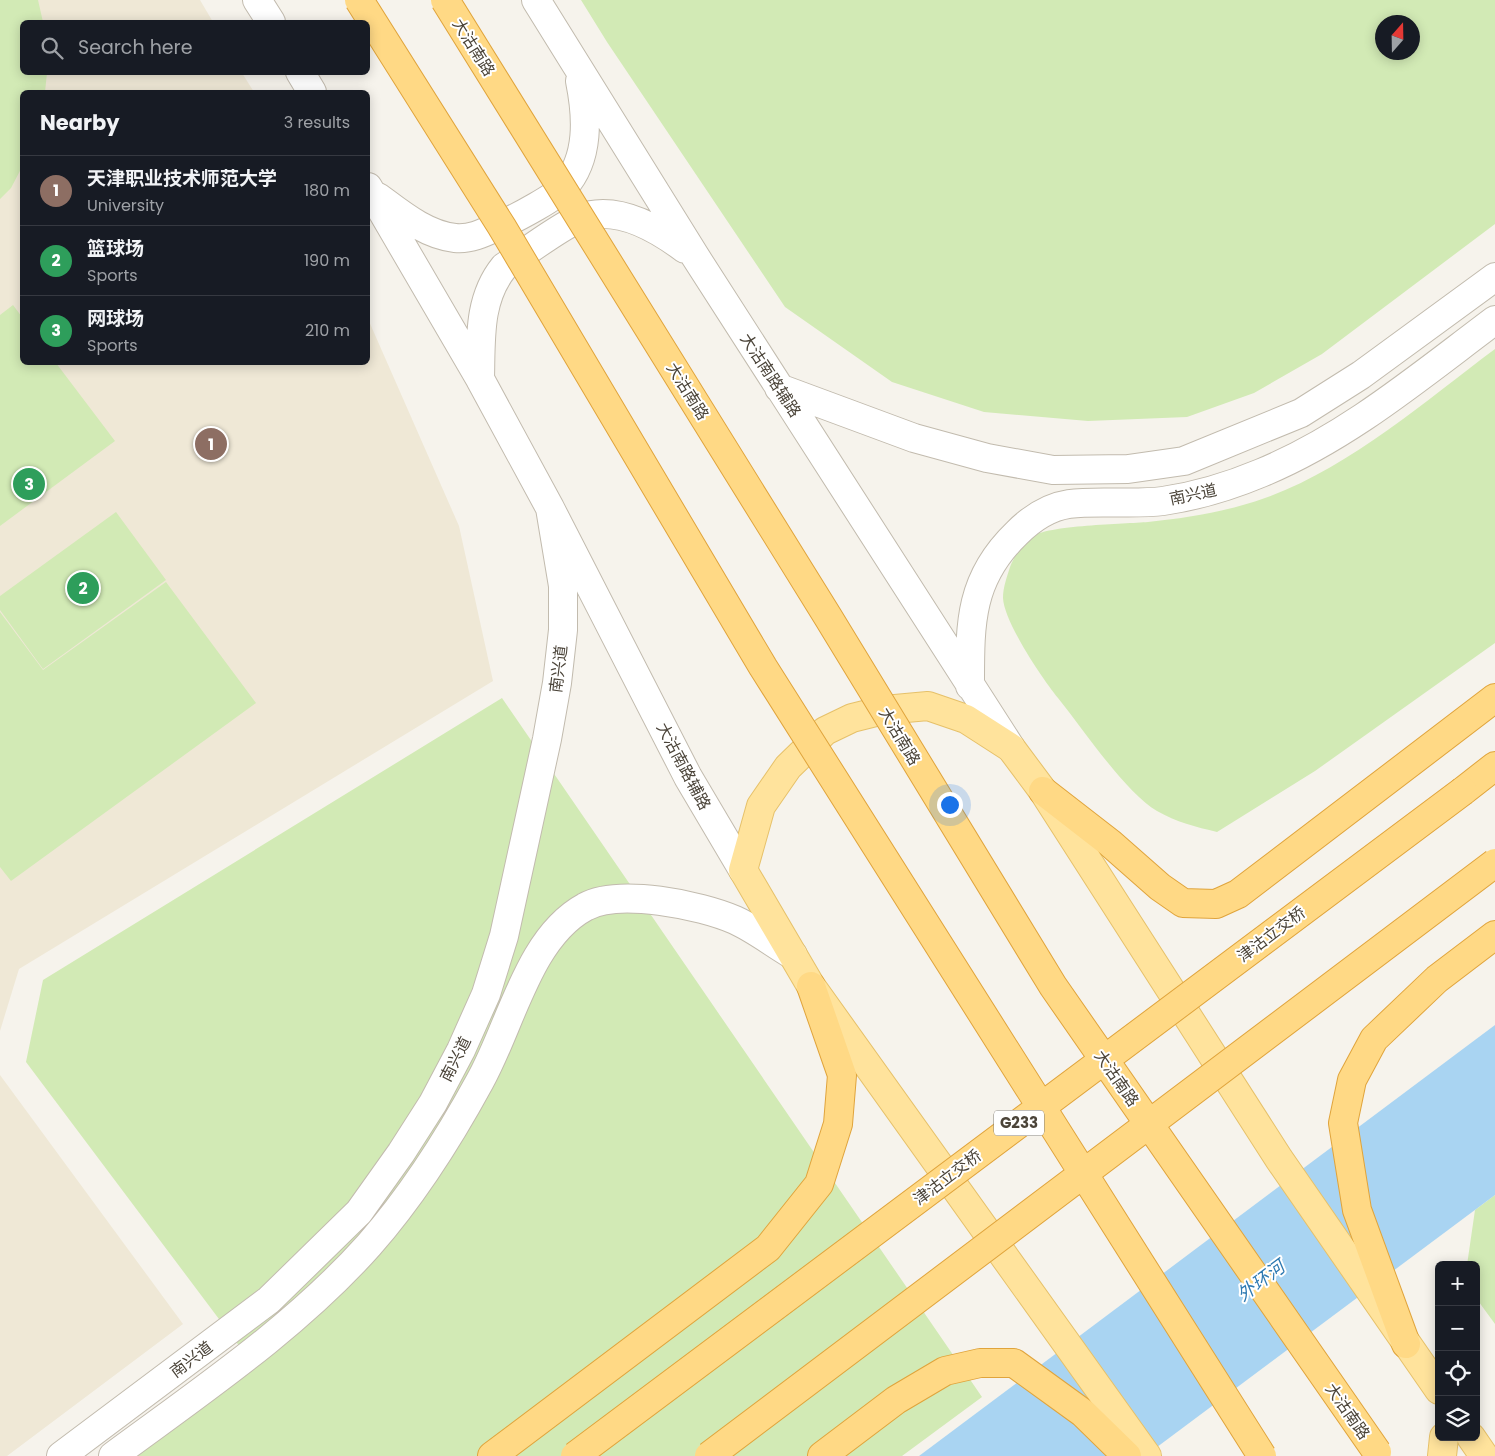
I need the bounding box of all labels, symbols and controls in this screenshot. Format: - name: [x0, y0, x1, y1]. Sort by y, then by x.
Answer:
- street label: 大沽南路: [447, 14, 500, 81]
- north arrow: [1375, 15, 1420, 60]
- search box: [20, 20, 370, 75]
- icon: search: [38, 34, 66, 62]
- text: Search here: [78, 34, 192, 61]
- text: Nearby: [40, 108, 120, 137]
- text: 3 results: [284, 111, 350, 134]
- text: 天津职业技术师范大学: [87, 165, 277, 192]
- text: 1: [53, 179, 59, 202]
- text: 180 m: [304, 179, 350, 202]
- text: University: [87, 194, 164, 217]
- text: 篮球场: [87, 235, 144, 262]
- text: 2: [51, 249, 61, 272]
- text: 190 m: [304, 249, 350, 272]
- text: Sports: [87, 264, 138, 287]
- text: 网球场: [87, 305, 144, 332]
- text: 3: [51, 319, 61, 342]
- text: 210 m: [305, 319, 350, 342]
- street label: 大沽南路辅路: [735, 329, 806, 422]
- text: Sports: [87, 334, 138, 357]
- street label: 大沽南路: [661, 358, 714, 425]
- pin: 1: [195, 425, 227, 463]
- pin: 3: [13, 465, 45, 503]
- street label: 南兴道: [1167, 478, 1219, 511]
- pin: 2: [67, 569, 99, 607]
- street label: 南兴道: [544, 644, 573, 694]
- street label: 大沽南路: [873, 703, 926, 770]
- street label: 大沽南路辅路: [651, 718, 716, 814]
- your location: [937, 792, 963, 818]
- street label: 津沽立交桥: [1232, 901, 1310, 968]
- street label: 南兴道: [434, 1033, 477, 1086]
- street label: 大沽南路: [1089, 1045, 1144, 1111]
- road number: G233: [994, 1110, 1044, 1136]
- street label: 津沽立交桥: [908, 1144, 986, 1211]
- water label: 外环河: [1232, 1253, 1292, 1307]
- map controls: [1435, 1261, 1480, 1441]
- button: +: [1435, 1261, 1480, 1306]
- button: −: [1435, 1306, 1480, 1351]
- street label: 南兴道: [165, 1336, 217, 1383]
- button: locate: [1435, 1351, 1480, 1396]
- street label: 大沽南路: [1320, 1378, 1375, 1444]
- button: layers: [1435, 1396, 1480, 1441]

